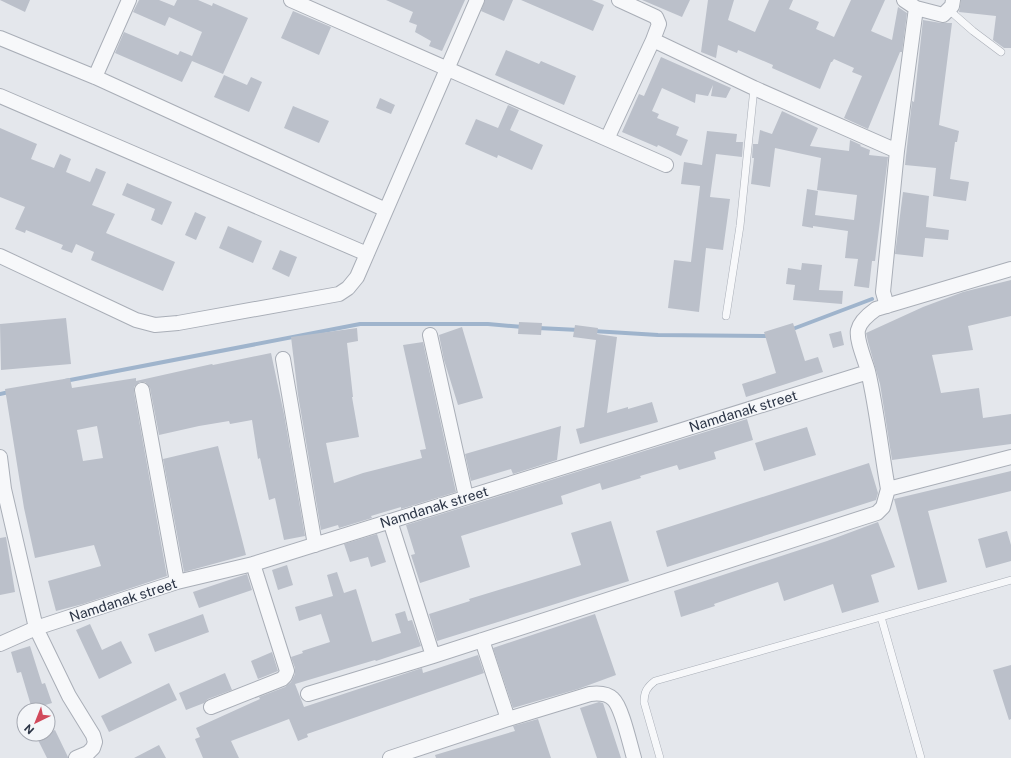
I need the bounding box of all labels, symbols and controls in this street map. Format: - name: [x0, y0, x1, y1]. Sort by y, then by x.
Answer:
- street label: Namdanak street: [687, 387, 799, 435]
- street label: Namdanak street: [378, 483, 490, 531]
- street label: Namdanak street: [67, 575, 179, 625]
- north arrow: [16, 702, 56, 742]
- text: N: [22, 722, 36, 737]

